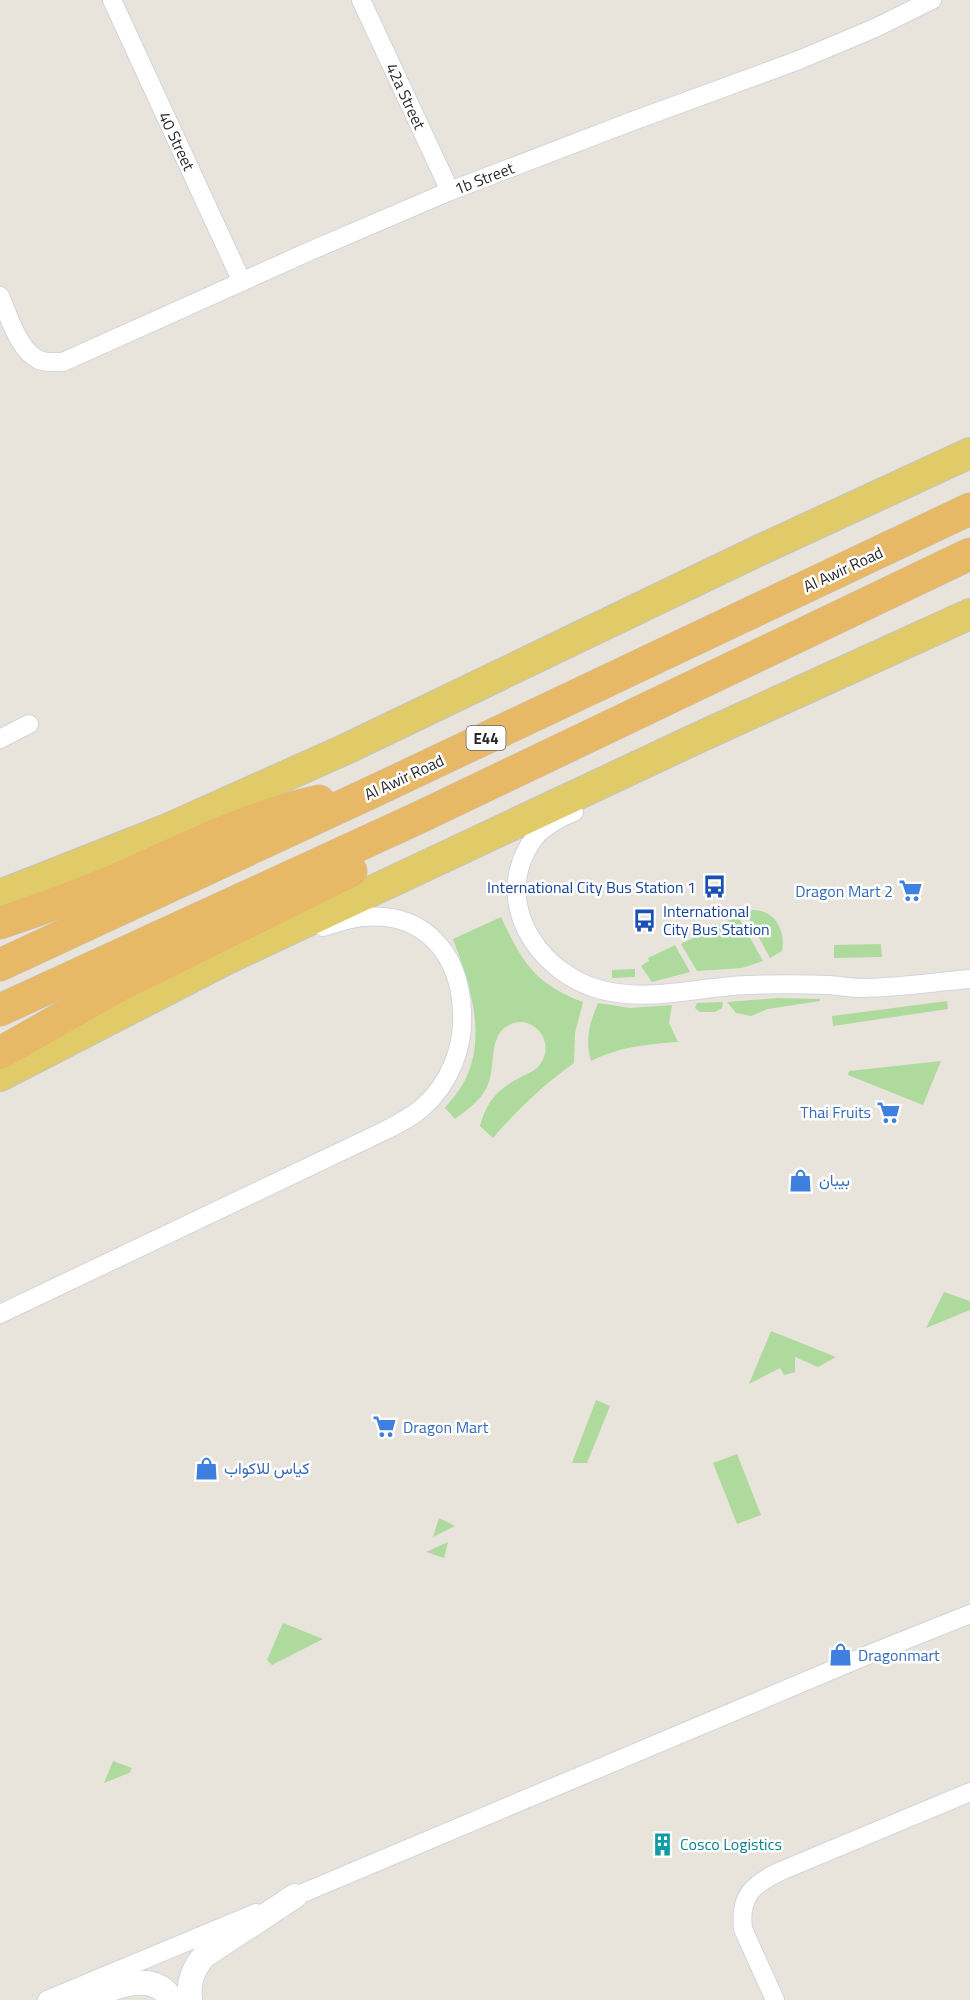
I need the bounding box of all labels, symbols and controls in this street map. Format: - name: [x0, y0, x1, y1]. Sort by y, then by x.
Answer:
- street label: 42a Street: [380, 59, 432, 133]
- street label: 40 Street: [153, 108, 201, 175]
- street label: 1b Street: [451, 156, 518, 200]
- street label: Al Awir Road: [799, 540, 887, 598]
- road number: E44: [466, 726, 506, 750]
- street label: Al Awir Road: [360, 748, 448, 806]
- bus stop icon: International City Bus Station 1: [701, 874, 727, 900]
- place label: International City Bus Station 1: [487, 875, 696, 899]
- supermarket icon: Dragon Mart 2: [898, 878, 924, 904]
- place label: Dragon Mart 2: [795, 879, 893, 903]
- place label: International City Bus Station: [663, 899, 770, 941]
- bus stop icon: International City Bus Station: [632, 907, 658, 933]
- supermarket icon: Thai Fruits: [876, 1099, 902, 1125]
- place label: Thai Fruits: [800, 1100, 871, 1124]
- shop icon: بيبان: [788, 1167, 814, 1193]
- place label: بيبان: [819, 1168, 850, 1192]
- supermarket icon: Dragon Mart: [372, 1414, 398, 1440]
- place label: Dragon Mart: [403, 1415, 489, 1439]
- shop icon: كياس للاكواب: [193, 1455, 219, 1481]
- place label: كياس للاكواب: [224, 1456, 310, 1480]
- shop icon: Dragonmart: [827, 1642, 853, 1668]
- place label: Dragonmart: [858, 1643, 940, 1667]
- building icon: Cosco Logistics: [649, 1831, 675, 1857]
- place label: Cosco Logistics: [680, 1832, 782, 1856]

